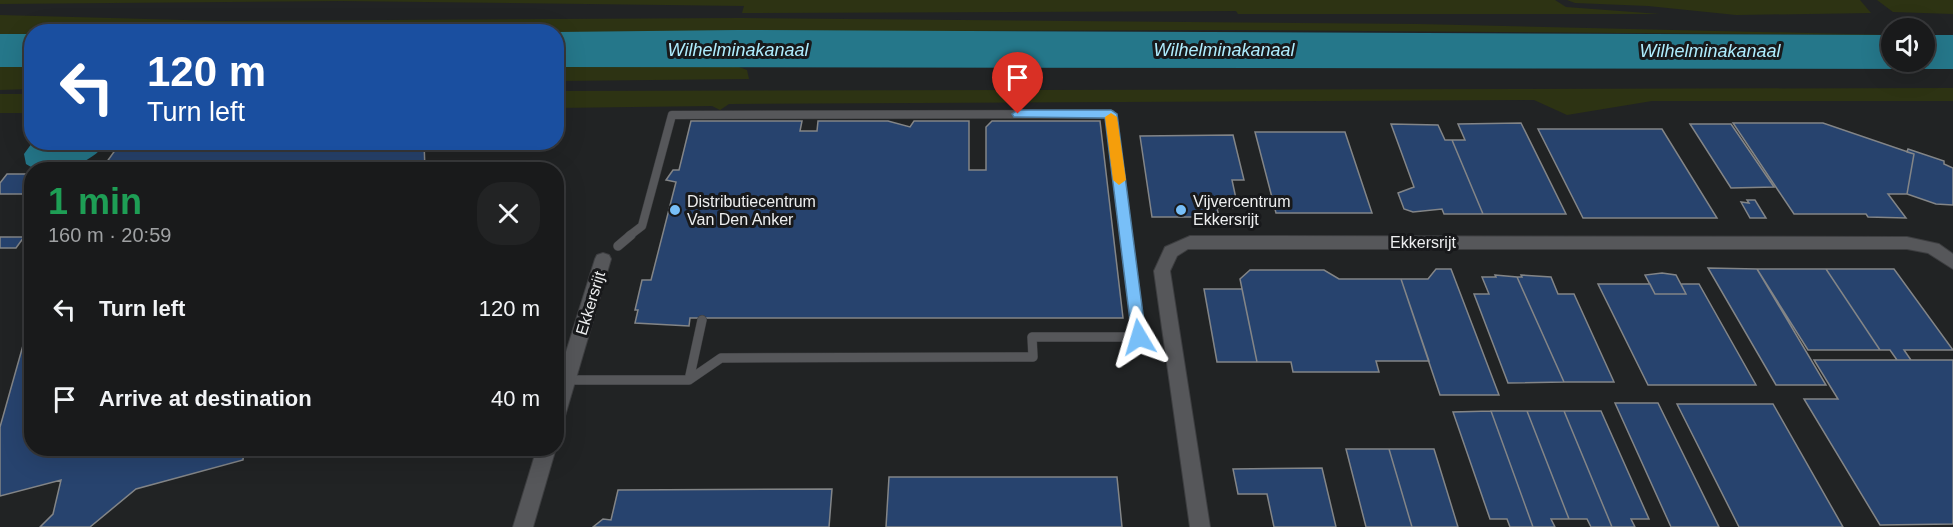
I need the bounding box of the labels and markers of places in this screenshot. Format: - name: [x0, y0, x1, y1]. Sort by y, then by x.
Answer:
- pin: [992, 52, 1043, 114]
- place label: Distributiecentrum Van Den Anker: [687, 193, 816, 228]
- place label: Vijvercentrum Ekkersrijt: [1193, 193, 1291, 228]
- marker: Distributiecentrum Van Den Anker: [668, 203, 682, 217]
- marker: Vijvercentrum Ekkersrijt: [1174, 203, 1188, 217]

